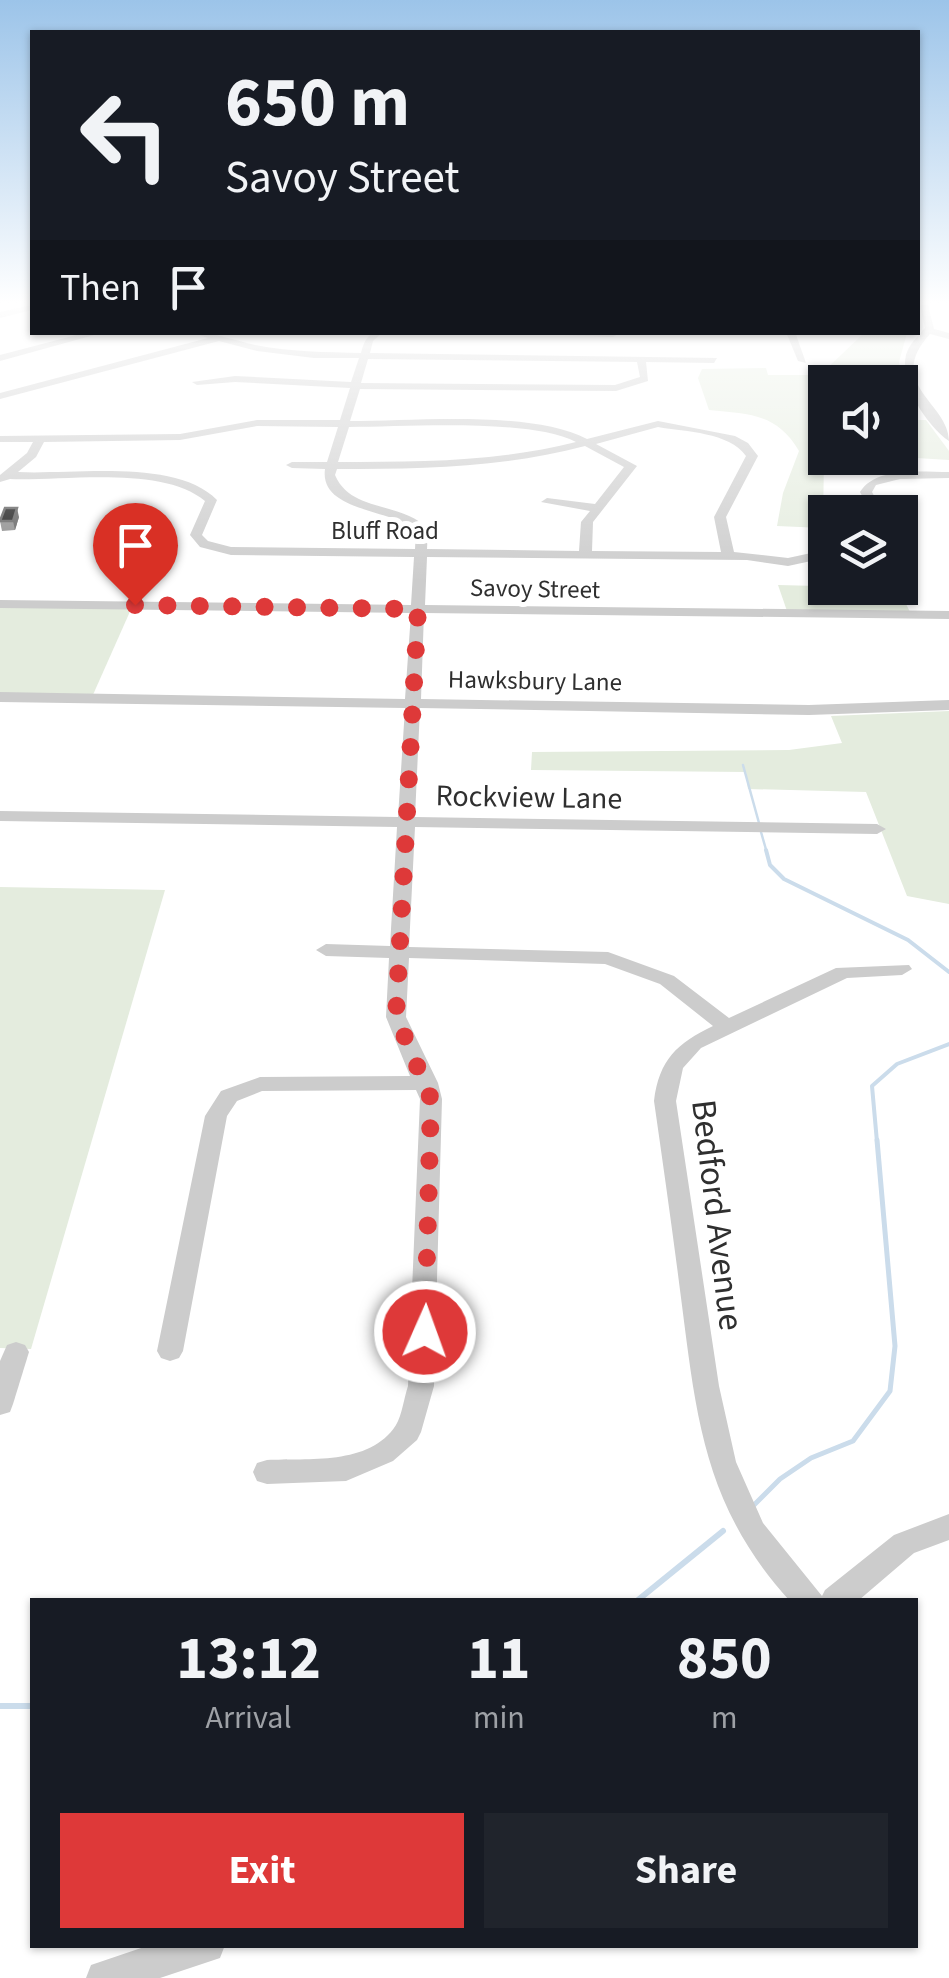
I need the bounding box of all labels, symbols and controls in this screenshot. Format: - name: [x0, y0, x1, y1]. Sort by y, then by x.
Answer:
- text: 650 m: [225, 53, 410, 153]
- icon: left: [60, 70, 190, 200]
- text: Savoy Street: [225, 146, 460, 210]
- icon: arrive: [161, 260, 216, 315]
- text: Then: [60, 261, 141, 315]
- map controls: [808, 365, 918, 605]
- button: sound: [808, 365, 918, 475]
- button: layers: [808, 495, 918, 605]
- pin: [93, 503, 178, 606]
- street label: Bluff Road: [331, 513, 439, 549]
- icon: arrive: [108, 518, 163, 573]
- street label: Savoy Street: [470, 570, 601, 608]
- street label: Hawksbury Lane: [448, 661, 622, 701]
- street label: Rockview Lane: [435, 774, 623, 821]
- street label: Bedford Avenue: [678, 1097, 756, 1333]
- position arrow: [373, 1280, 477, 1384]
- text: 13:12: [176, 1617, 321, 1702]
- text: 11: [467, 1617, 531, 1702]
- text: 850: [677, 1617, 772, 1702]
- text: Arrival: [206, 1695, 292, 1741]
- text: min: [473, 1695, 525, 1741]
- text: m: [711, 1695, 738, 1741]
- button: Exit: [60, 1813, 464, 1928]
- button: Share: [484, 1813, 888, 1928]

